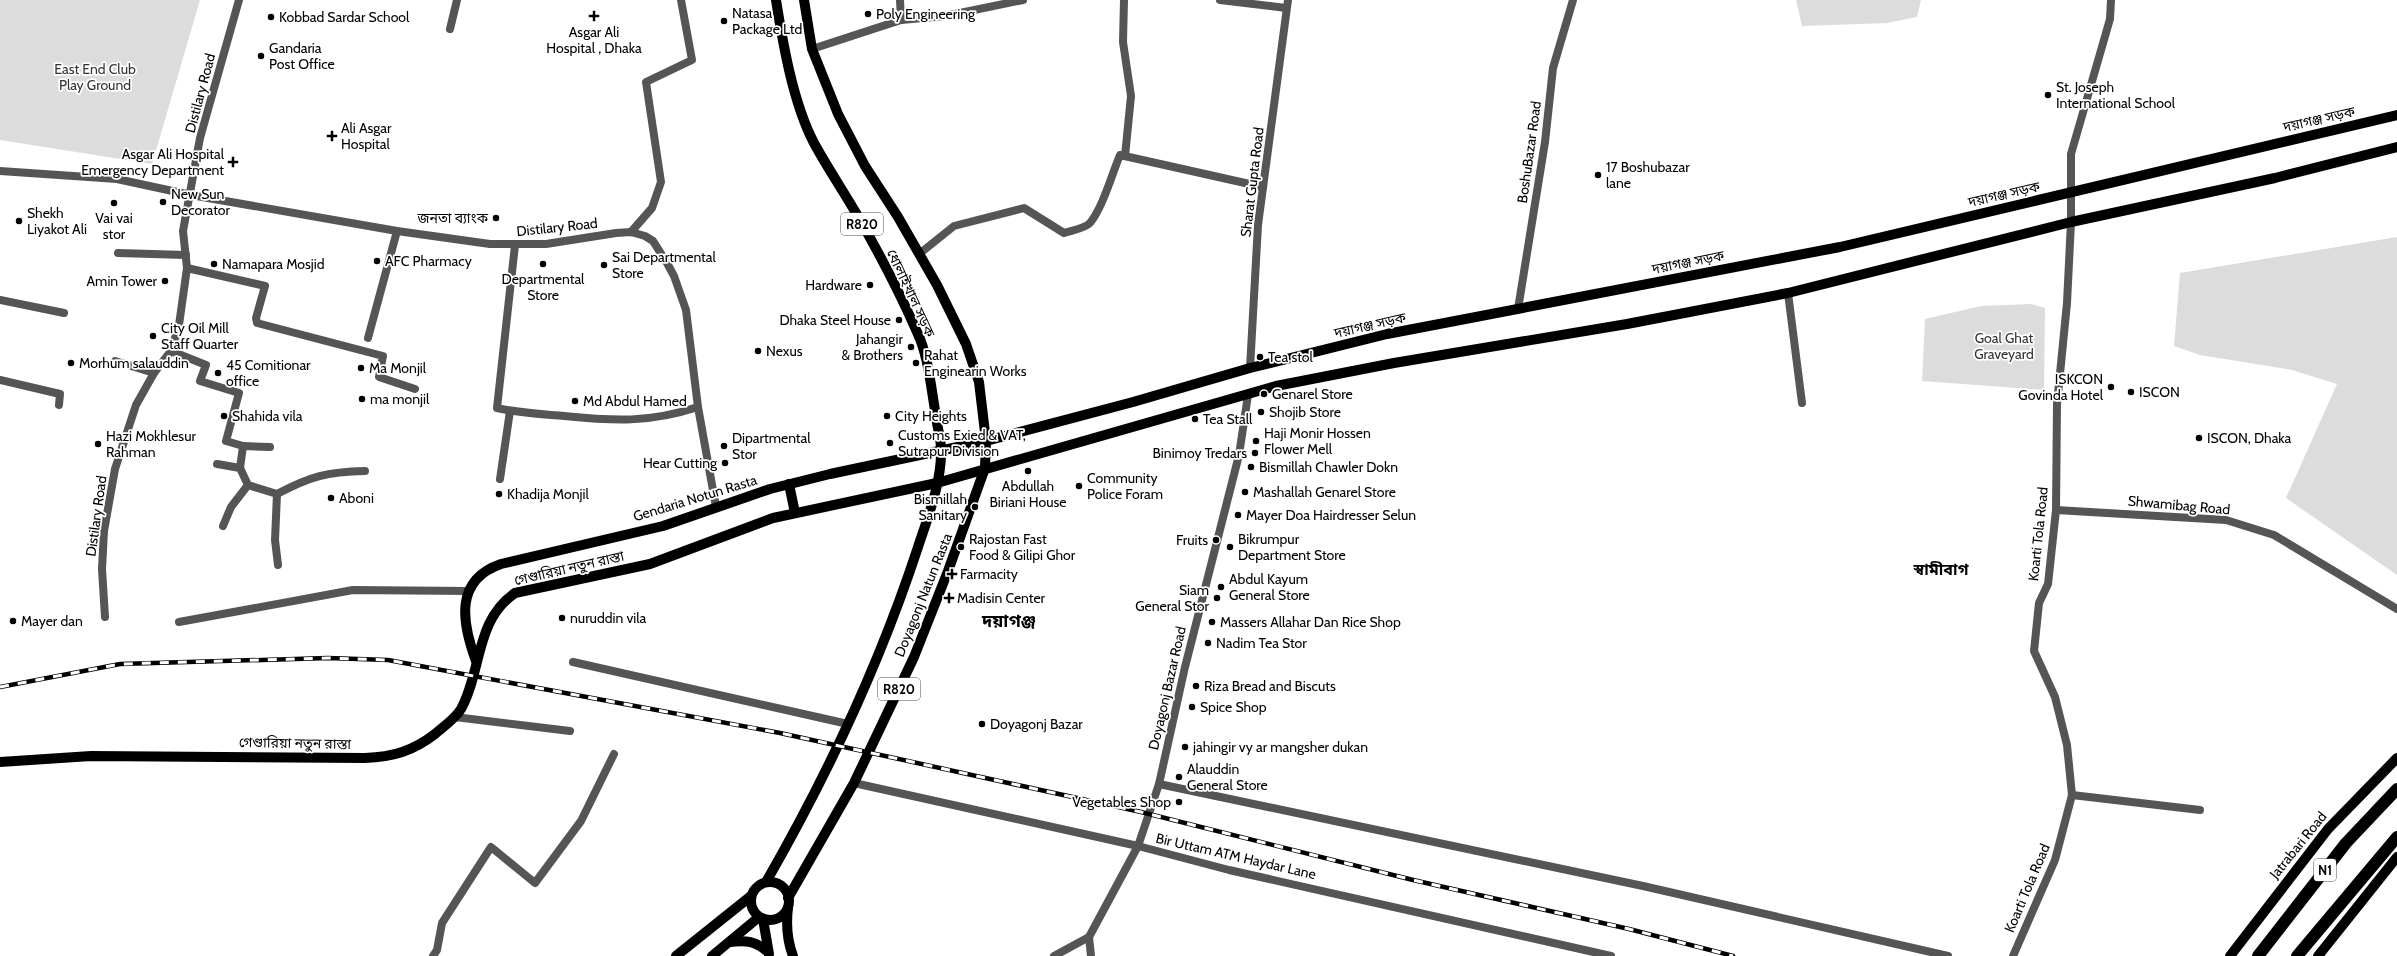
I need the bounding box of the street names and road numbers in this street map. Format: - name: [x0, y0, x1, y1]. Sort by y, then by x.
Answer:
- street label: Distilary Road: [181, 51, 219, 135]
- street label: BoshuBazar Road: [1513, 100, 1545, 204]
- street label: দয়াগঞ্জ সড়ক: [2280, 102, 2357, 136]
- street label: Sharat Gupta Road: [1236, 126, 1268, 238]
- street label: দয়াগঞ্জ সড়ক: [1965, 177, 2042, 211]
- road number: R820: [841, 213, 883, 235]
- street label: Distilary Road: [515, 214, 599, 240]
- street label: ধোলাইখাল সড়ক: [883, 246, 940, 340]
- street label: দয়াগঞ্জ সড়ক: [1649, 246, 1726, 278]
- street label: দয়াগঞ্জ সড়ক: [1331, 308, 1408, 342]
- street label: Gendaria Notun Rasta: [631, 470, 759, 525]
- street label: Distilary Road: [81, 474, 111, 558]
- street label: Koarti Tola Road: [2024, 486, 2052, 582]
- street label: Shwamibag Road: [2127, 492, 2231, 518]
- street label: Doyagonj Natun Rasta: [890, 530, 956, 659]
- street label: গেণ্ডারিয়া নতুন রাস্তা: [512, 547, 626, 590]
- street label: Doyagonj Bazar Road: [1144, 624, 1190, 752]
- road number: R820: [878, 678, 920, 700]
- street label: গেণ্ডারিয়া নতুন রাস্তা: [239, 733, 352, 753]
- street label: Jatrabari Road: [2265, 808, 2331, 883]
- street label: Bir Uttam ATM Haydar Lane: [1154, 829, 1318, 883]
- street label: Koarti Tola Road: [2000, 841, 2054, 935]
- road number: N1: [2314, 859, 2336, 881]

